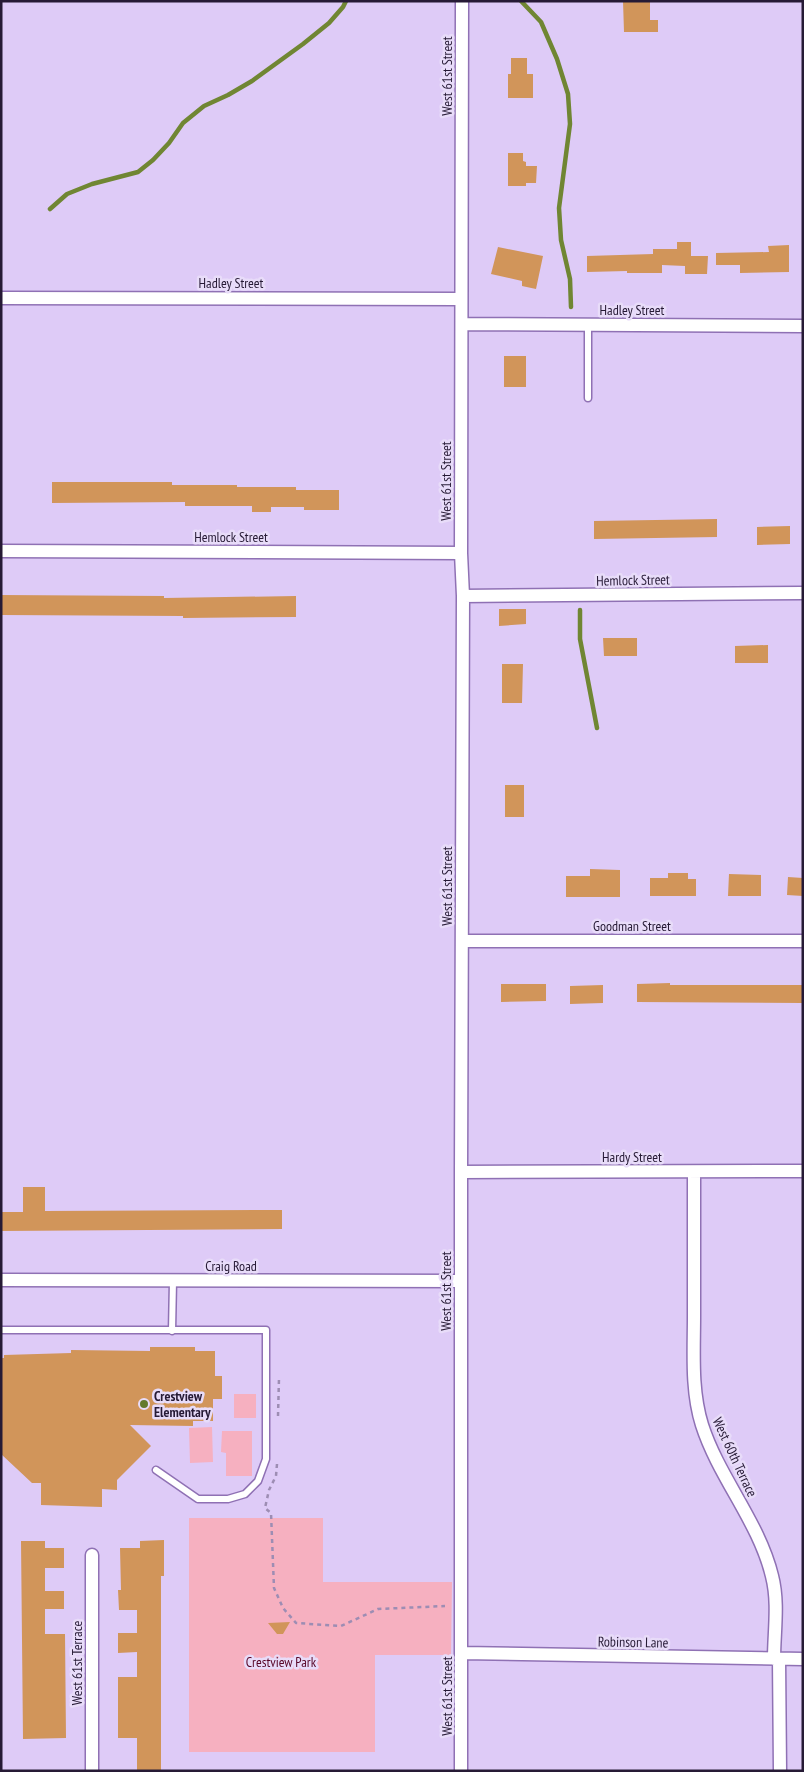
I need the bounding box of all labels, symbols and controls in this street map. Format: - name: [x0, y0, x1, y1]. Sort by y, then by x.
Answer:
- street label: West 61st Street: [438, 36, 456, 116]
- street label: Hadley Street: [199, 274, 264, 292]
- street label: Hadley Street: [600, 301, 665, 319]
- street label: West 61st Street: [437, 441, 455, 521]
- street label: Hemlock Street: [194, 528, 268, 546]
- street label: Hemlock Street: [596, 570, 670, 590]
- street label: West 61st Street: [438, 846, 456, 926]
- street label: Goodman Street: [593, 917, 671, 935]
- street label: Hardy Street: [602, 1148, 662, 1166]
- street label: West 61st Street: [437, 1251, 455, 1331]
- street label: Craig Road: [205, 1257, 257, 1275]
- place label: Crestview Elementary: [154, 1387, 211, 1421]
- marker: Crestview Elementary: [138, 1398, 150, 1410]
- street label: West 60th Terrace: [709, 1414, 761, 1500]
- street label: West 61st Terrace: [68, 1621, 86, 1705]
- street label: Robinson Lane: [598, 1632, 669, 1652]
- park label: Crestview Park: [246, 1653, 317, 1671]
- street label: West 61st Street: [438, 1656, 456, 1736]

